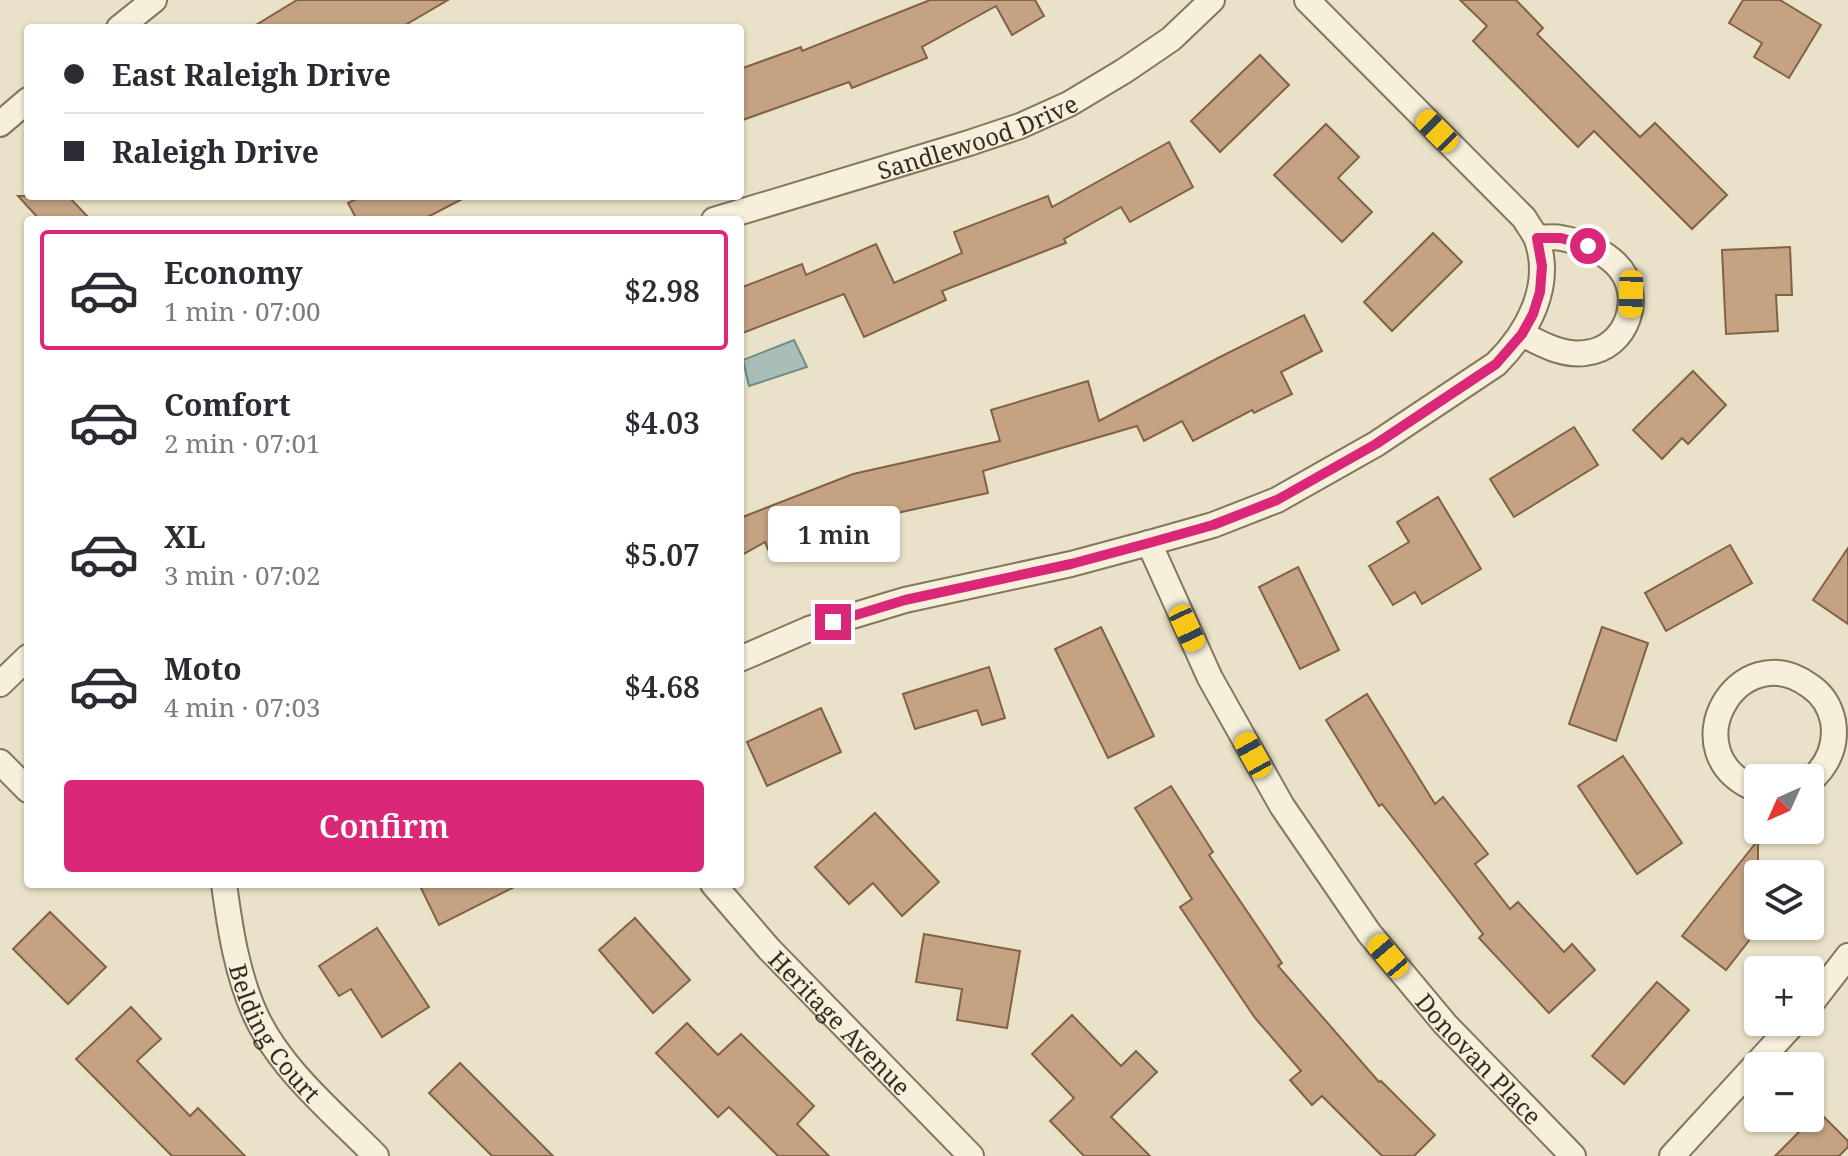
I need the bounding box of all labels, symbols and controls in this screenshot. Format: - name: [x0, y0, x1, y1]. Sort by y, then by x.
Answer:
- text: East Raleigh Drive: [112, 54, 391, 95]
- street label: Sandlewood Drive: [873, 86, 1084, 186]
- car: [1412, 106, 1462, 156]
- text: Raleigh Drive: [112, 131, 319, 172]
- route start: [1570, 228, 1606, 264]
- text: Economy: [164, 252, 303, 293]
- icon: car: [68, 254, 140, 326]
- text: $2.98: [624, 270, 700, 311]
- car: [1619, 270, 1643, 318]
- text: 1 min · 07:00: [164, 293, 321, 329]
- text: Comfort: [164, 384, 291, 425]
- icon: car: [68, 386, 140, 458]
- text: $4.03: [624, 402, 700, 443]
- text: 2 min · 07:01: [164, 425, 321, 461]
- callout: 1 min: [767, 506, 899, 562]
- text: XL: [164, 516, 206, 557]
- text: 1 min: [798, 516, 870, 552]
- icon: car: [68, 518, 140, 590]
- text: $5.07: [624, 534, 700, 575]
- text: 3 min · 07:02: [164, 557, 321, 593]
- car: [1166, 601, 1208, 655]
- route end: [815, 604, 851, 640]
- text: Moto: [164, 648, 242, 689]
- icon: car: [68, 650, 140, 722]
- text: $4.68: [624, 666, 700, 707]
- text: 4 min · 07:03: [164, 689, 321, 725]
- car: [1231, 728, 1275, 782]
- north arrow: [1744, 764, 1824, 844]
- map controls: [1744, 764, 1824, 1132]
- button: Confirm: [64, 780, 704, 872]
- button: layers: [1744, 860, 1824, 940]
- car: [1363, 930, 1413, 982]
- street label: Heritage Avenue: [762, 942, 919, 1102]
- button: +: [1744, 956, 1824, 1036]
- street label: Belding Court: [222, 960, 329, 1109]
- street label: Donovan Place: [1409, 985, 1550, 1131]
- button: −: [1744, 1052, 1824, 1132]

